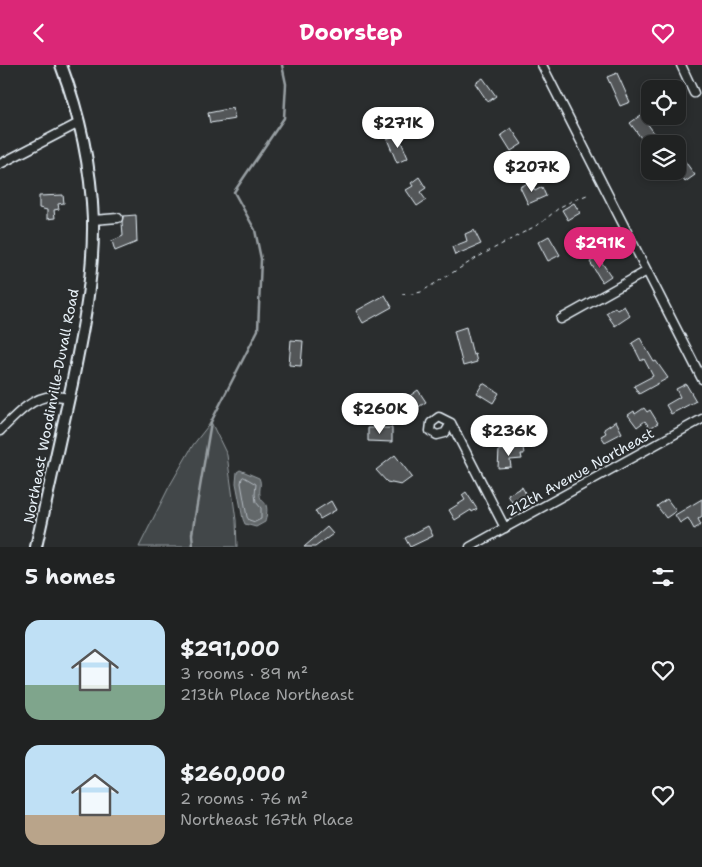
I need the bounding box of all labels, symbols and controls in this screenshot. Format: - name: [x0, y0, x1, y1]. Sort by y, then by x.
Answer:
- text: Doorstep: [299, 18, 403, 47]
- icon: back: [25, 19, 53, 47]
- icon: heart: [649, 19, 677, 47]
- map controls: [641, 80, 686, 180]
- button: locate: [641, 80, 686, 125]
- pin: $271K: [363, 107, 433, 149]
- text: $271K: [373, 112, 423, 133]
- button: layers: [641, 135, 686, 180]
- pin: $207K: [497, 151, 567, 193]
- text: $207K: [505, 156, 559, 177]
- pin: $291K: [565, 227, 635, 269]
- text: $291K: [575, 232, 625, 253]
- street label: Northeast Woodinville-Duvall Road: [19, 287, 83, 525]
- pin: $260K: [345, 393, 415, 435]
- text: $260K: [353, 398, 407, 419]
- pin: $236K: [474, 415, 544, 457]
- text: $236K: [482, 420, 536, 441]
- street label: 212th Avenue Northeast: [503, 424, 657, 520]
- text: 5 homes: [25, 563, 116, 591]
- icon: filters: [649, 563, 677, 591]
- text: $291,000: [180, 635, 280, 663]
- icon: home: [65, 640, 125, 700]
- icon: heart: [649, 656, 677, 684]
- text: 3 rooms · 89 m²: [180, 663, 308, 684]
- text: 213th Place Northeast: [180, 684, 354, 705]
- text: $260,000: [180, 760, 285, 788]
- icon: home: [65, 765, 125, 825]
- icon: heart: [649, 781, 677, 809]
- text: 2 rooms · 76 m²: [180, 788, 308, 809]
- text: Northeast 167th Place: [180, 809, 353, 830]

